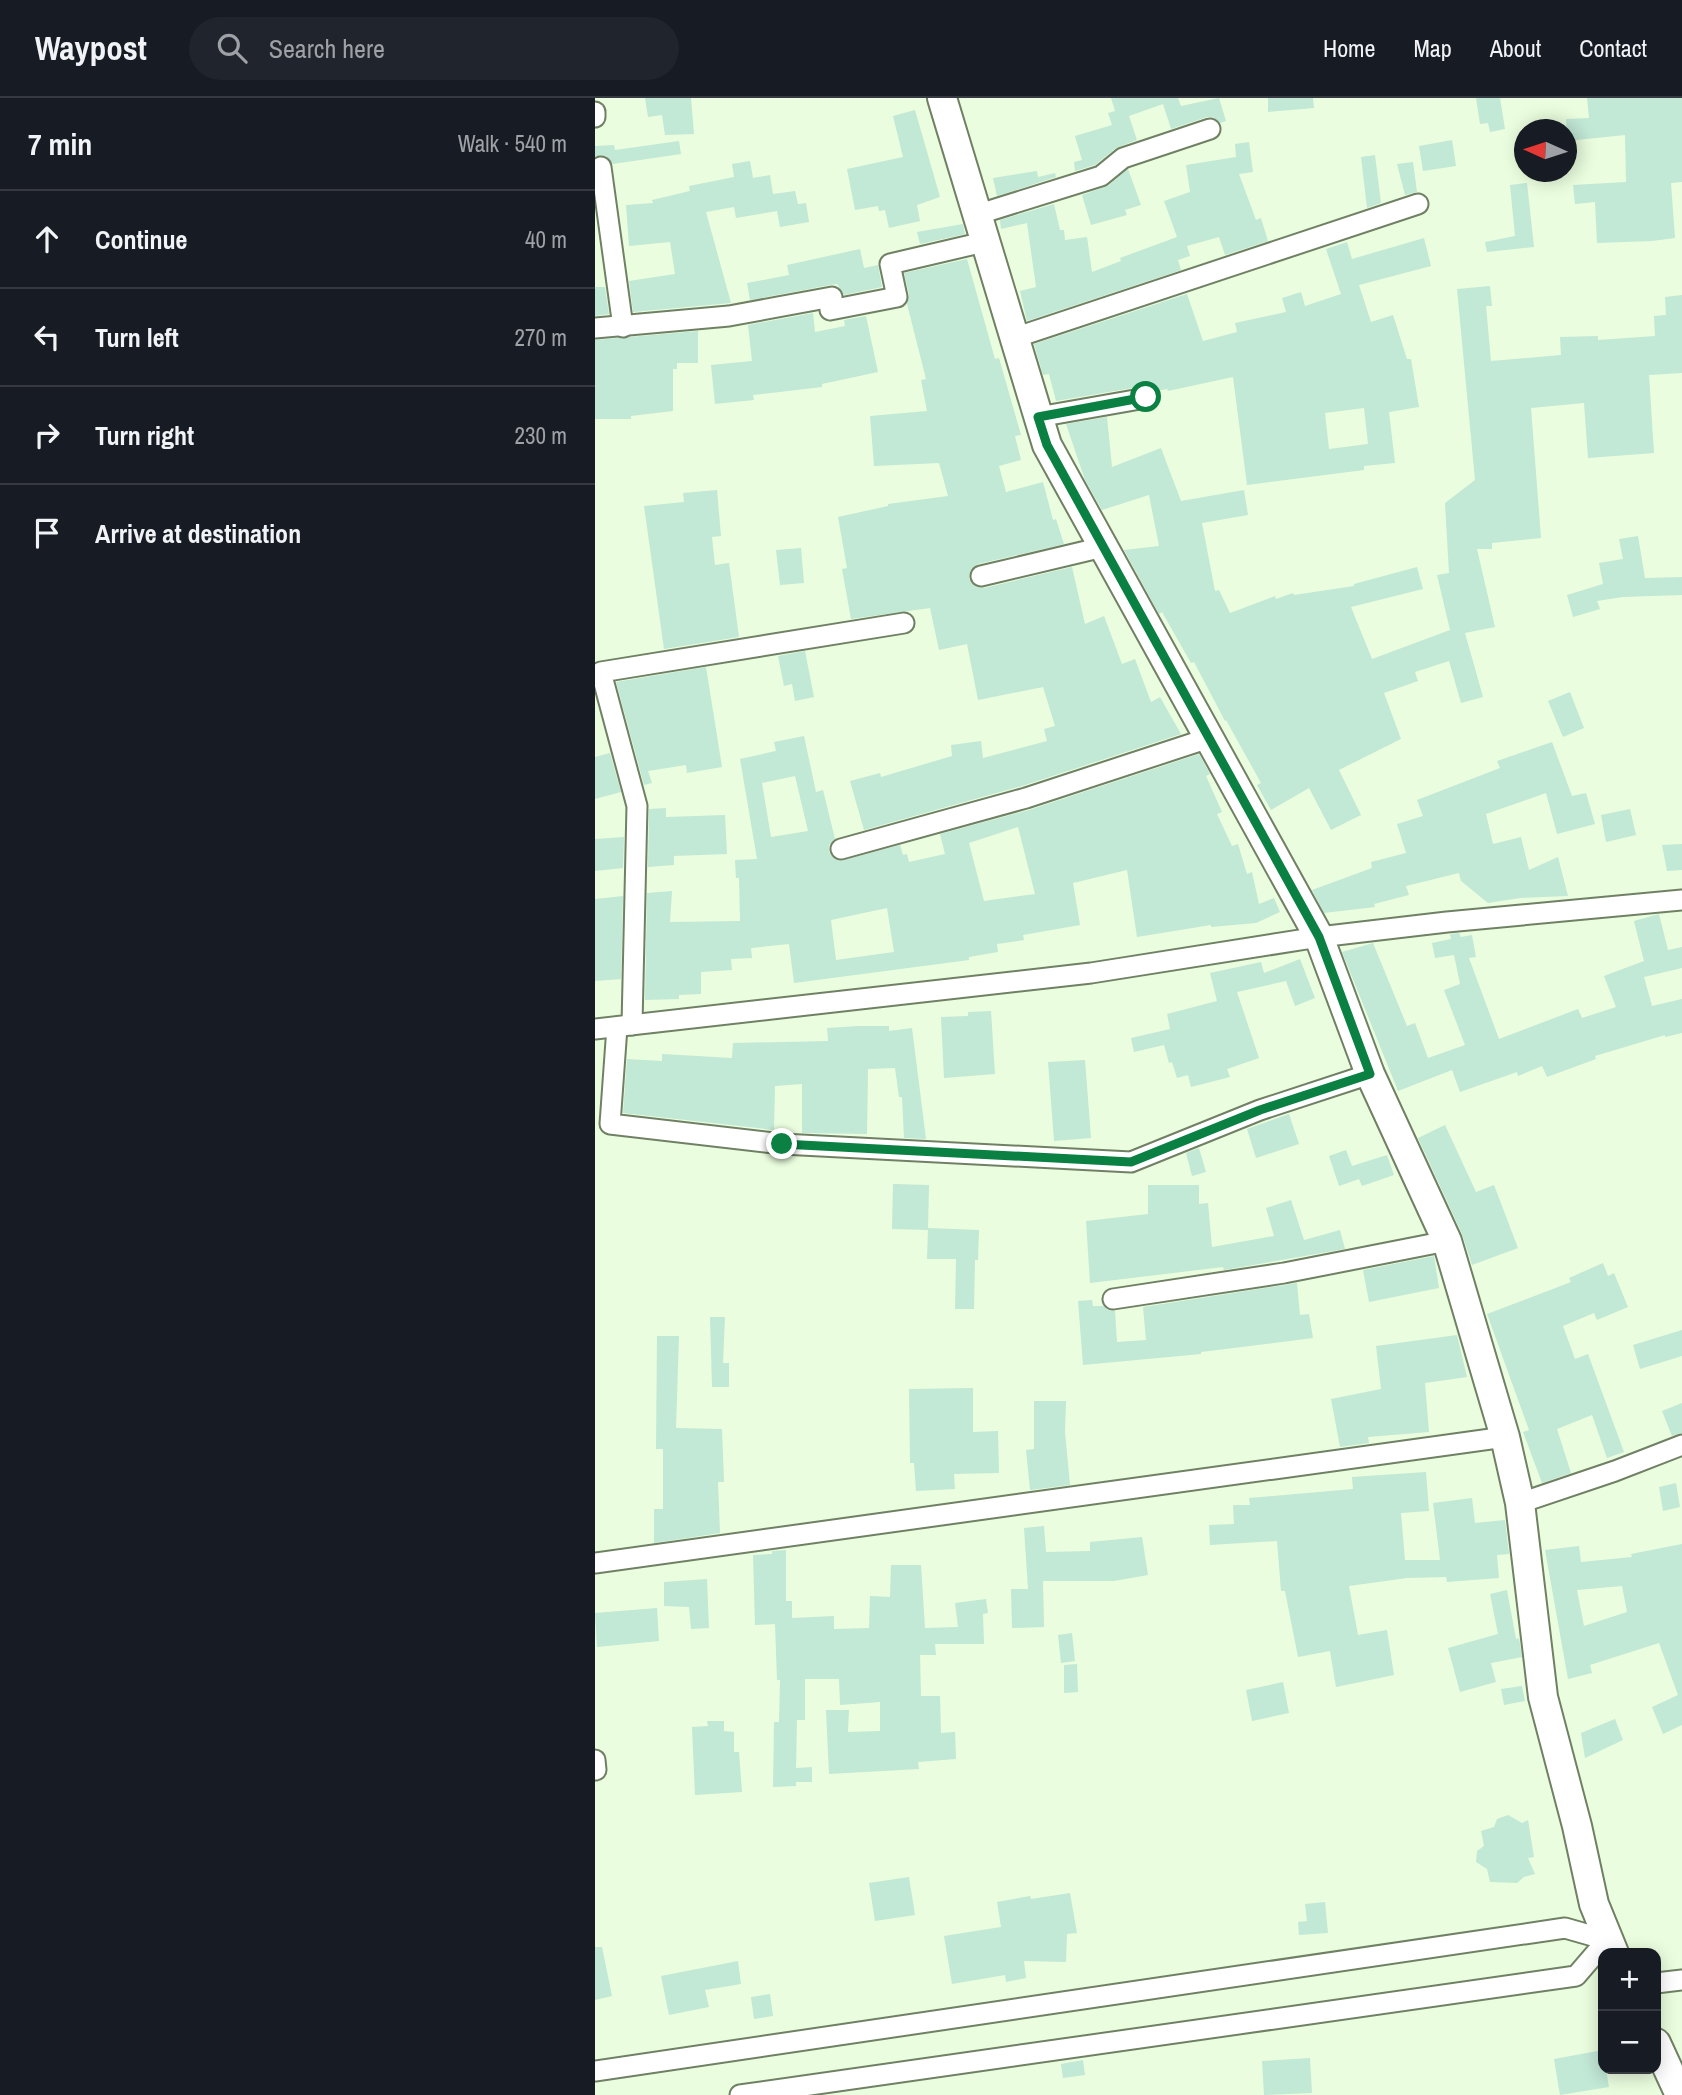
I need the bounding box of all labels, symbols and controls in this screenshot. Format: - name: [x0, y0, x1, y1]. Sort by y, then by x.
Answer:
- search box: [189, 17, 679, 80]
- text: Waypost: [35, 26, 147, 70]
- icon: search: [213, 29, 251, 67]
- text: Search here: [269, 31, 385, 66]
- text: Home: [1323, 32, 1375, 64]
- text: Map: [1413, 32, 1452, 64]
- text: About: [1490, 32, 1541, 64]
- text: Contact: [1579, 32, 1647, 64]
- north arrow: [1514, 119, 1577, 182]
- text: 7 min: [28, 124, 92, 164]
- text: Walk · 540 m: [458, 128, 567, 159]
- icon: ahead: [28, 220, 66, 258]
- text: Continue: [95, 222, 187, 257]
- text: 40 m: [525, 224, 567, 255]
- icon: left: [28, 318, 66, 356]
- text: Turn left: [95, 320, 179, 355]
- text: 270 m: [515, 322, 567, 353]
- route start: [1130, 381, 1161, 412]
- icon: right: [28, 416, 66, 454]
- text: Turn right: [95, 418, 194, 453]
- text: 230 m: [515, 420, 567, 451]
- icon: arrive: [28, 514, 66, 552]
- text: Arrive at destination: [95, 516, 301, 551]
- route end: [766, 1128, 797, 1159]
- map controls: [1598, 1948, 1661, 2074]
- button: +: [1598, 1948, 1661, 2011]
- button: −: [1598, 2011, 1661, 2074]

